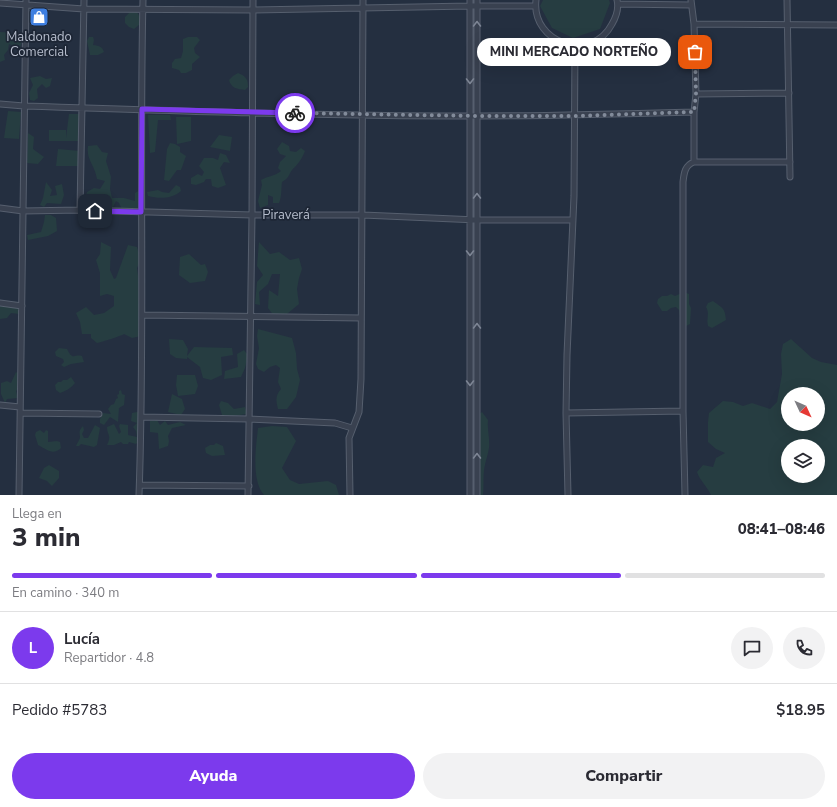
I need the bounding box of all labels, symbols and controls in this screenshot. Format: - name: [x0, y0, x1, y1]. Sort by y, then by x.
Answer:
- shop icon: Maldonado Comercial: [28, 6, 50, 28]
- one-way arrow: [473, 21, 481, 27]
- place label: Maldonado Comercial: [6, 28, 72, 61]
- pin: [678, 35, 712, 69]
- callout: MINI MERCADO NORTEÑO: [477, 38, 671, 66]
- icon: bag: [684, 41, 706, 63]
- text: MINI MERCADO NORTEÑO: [490, 43, 658, 61]
- one-way arrow: [466, 78, 474, 84]
- courier: [275, 93, 315, 133]
- icon: bike: [284, 102, 306, 124]
- one-way arrow: [473, 193, 481, 199]
- pin: [78, 194, 112, 228]
- icon: home: [84, 200, 106, 222]
- street label: Piraverá: [262, 206, 310, 224]
- one-way arrow: [466, 250, 474, 256]
- one-way arrow: [473, 323, 481, 329]
- one-way arrow: [466, 380, 474, 386]
- north arrow: [781, 387, 825, 431]
- map controls: [781, 387, 825, 483]
- button: layers: [781, 439, 825, 483]
- one-way arrow: [473, 453, 481, 459]
- text: Llega en: [12, 505, 62, 523]
- text: 08:41–08:46: [738, 519, 825, 539]
- text: 3 min: [12, 520, 80, 555]
- text: En camino · 340 m: [12, 584, 119, 602]
- button: chat: [731, 627, 773, 669]
- button: phone: [783, 627, 825, 669]
- text: Lucía: [64, 629, 100, 649]
- text: L: [29, 638, 37, 658]
- text: Repartidor · 4.8: [64, 649, 154, 667]
- text: Pedido #5783: [12, 700, 107, 720]
- text: $18.95: [776, 700, 825, 720]
- button: Ayuda: [12, 753, 415, 799]
- button: Compartir: [423, 753, 825, 799]

